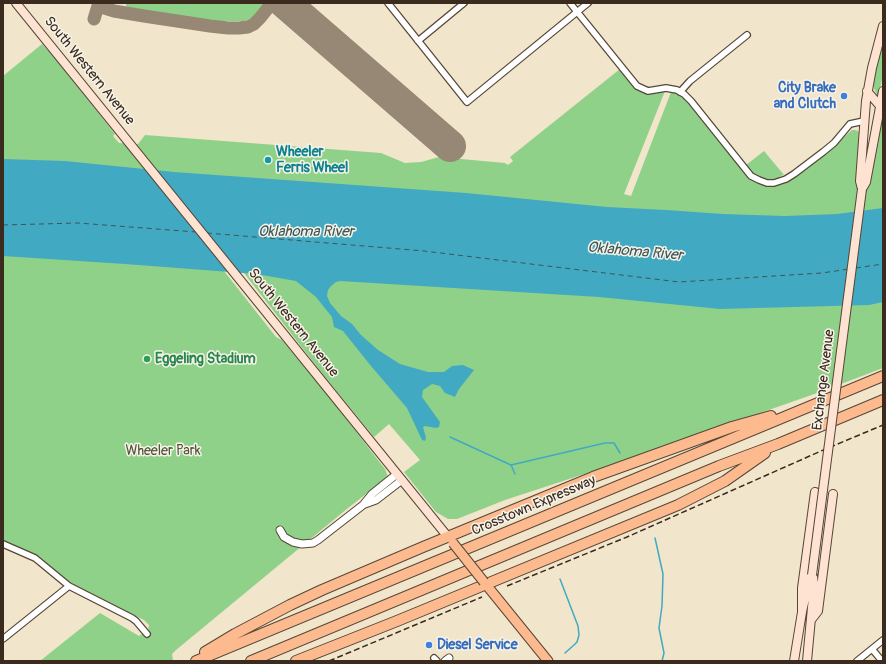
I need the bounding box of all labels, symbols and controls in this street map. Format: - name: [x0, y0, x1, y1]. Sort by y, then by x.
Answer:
- street label: South Western Avenue: [40, 13, 138, 129]
- place label: City Brake and Clutch: [774, 80, 836, 112]
- marker: City Brake and Clutch: [839, 91, 849, 101]
- place label: Wheeler Ferris Wheel: [276, 144, 348, 176]
- marker: Wheeler Ferris Wheel: [263, 155, 273, 165]
- water label: Oklahoma River: [258, 223, 354, 241]
- water label: Oklahoma River: [586, 239, 684, 265]
- street label: South Western Avenue: [244, 265, 342, 381]
- street label: Exchange Avenue: [809, 329, 839, 431]
- place label: Eggeling Stadium: [155, 351, 256, 367]
- marker: Eggeling Stadium: [142, 354, 152, 364]
- park label: Wheeler Park: [125, 443, 201, 459]
- street label: Crosstown Expressway: [469, 472, 599, 540]
- place label: Diesel Service: [437, 637, 518, 653]
- marker: Diesel Service: [424, 640, 434, 650]

